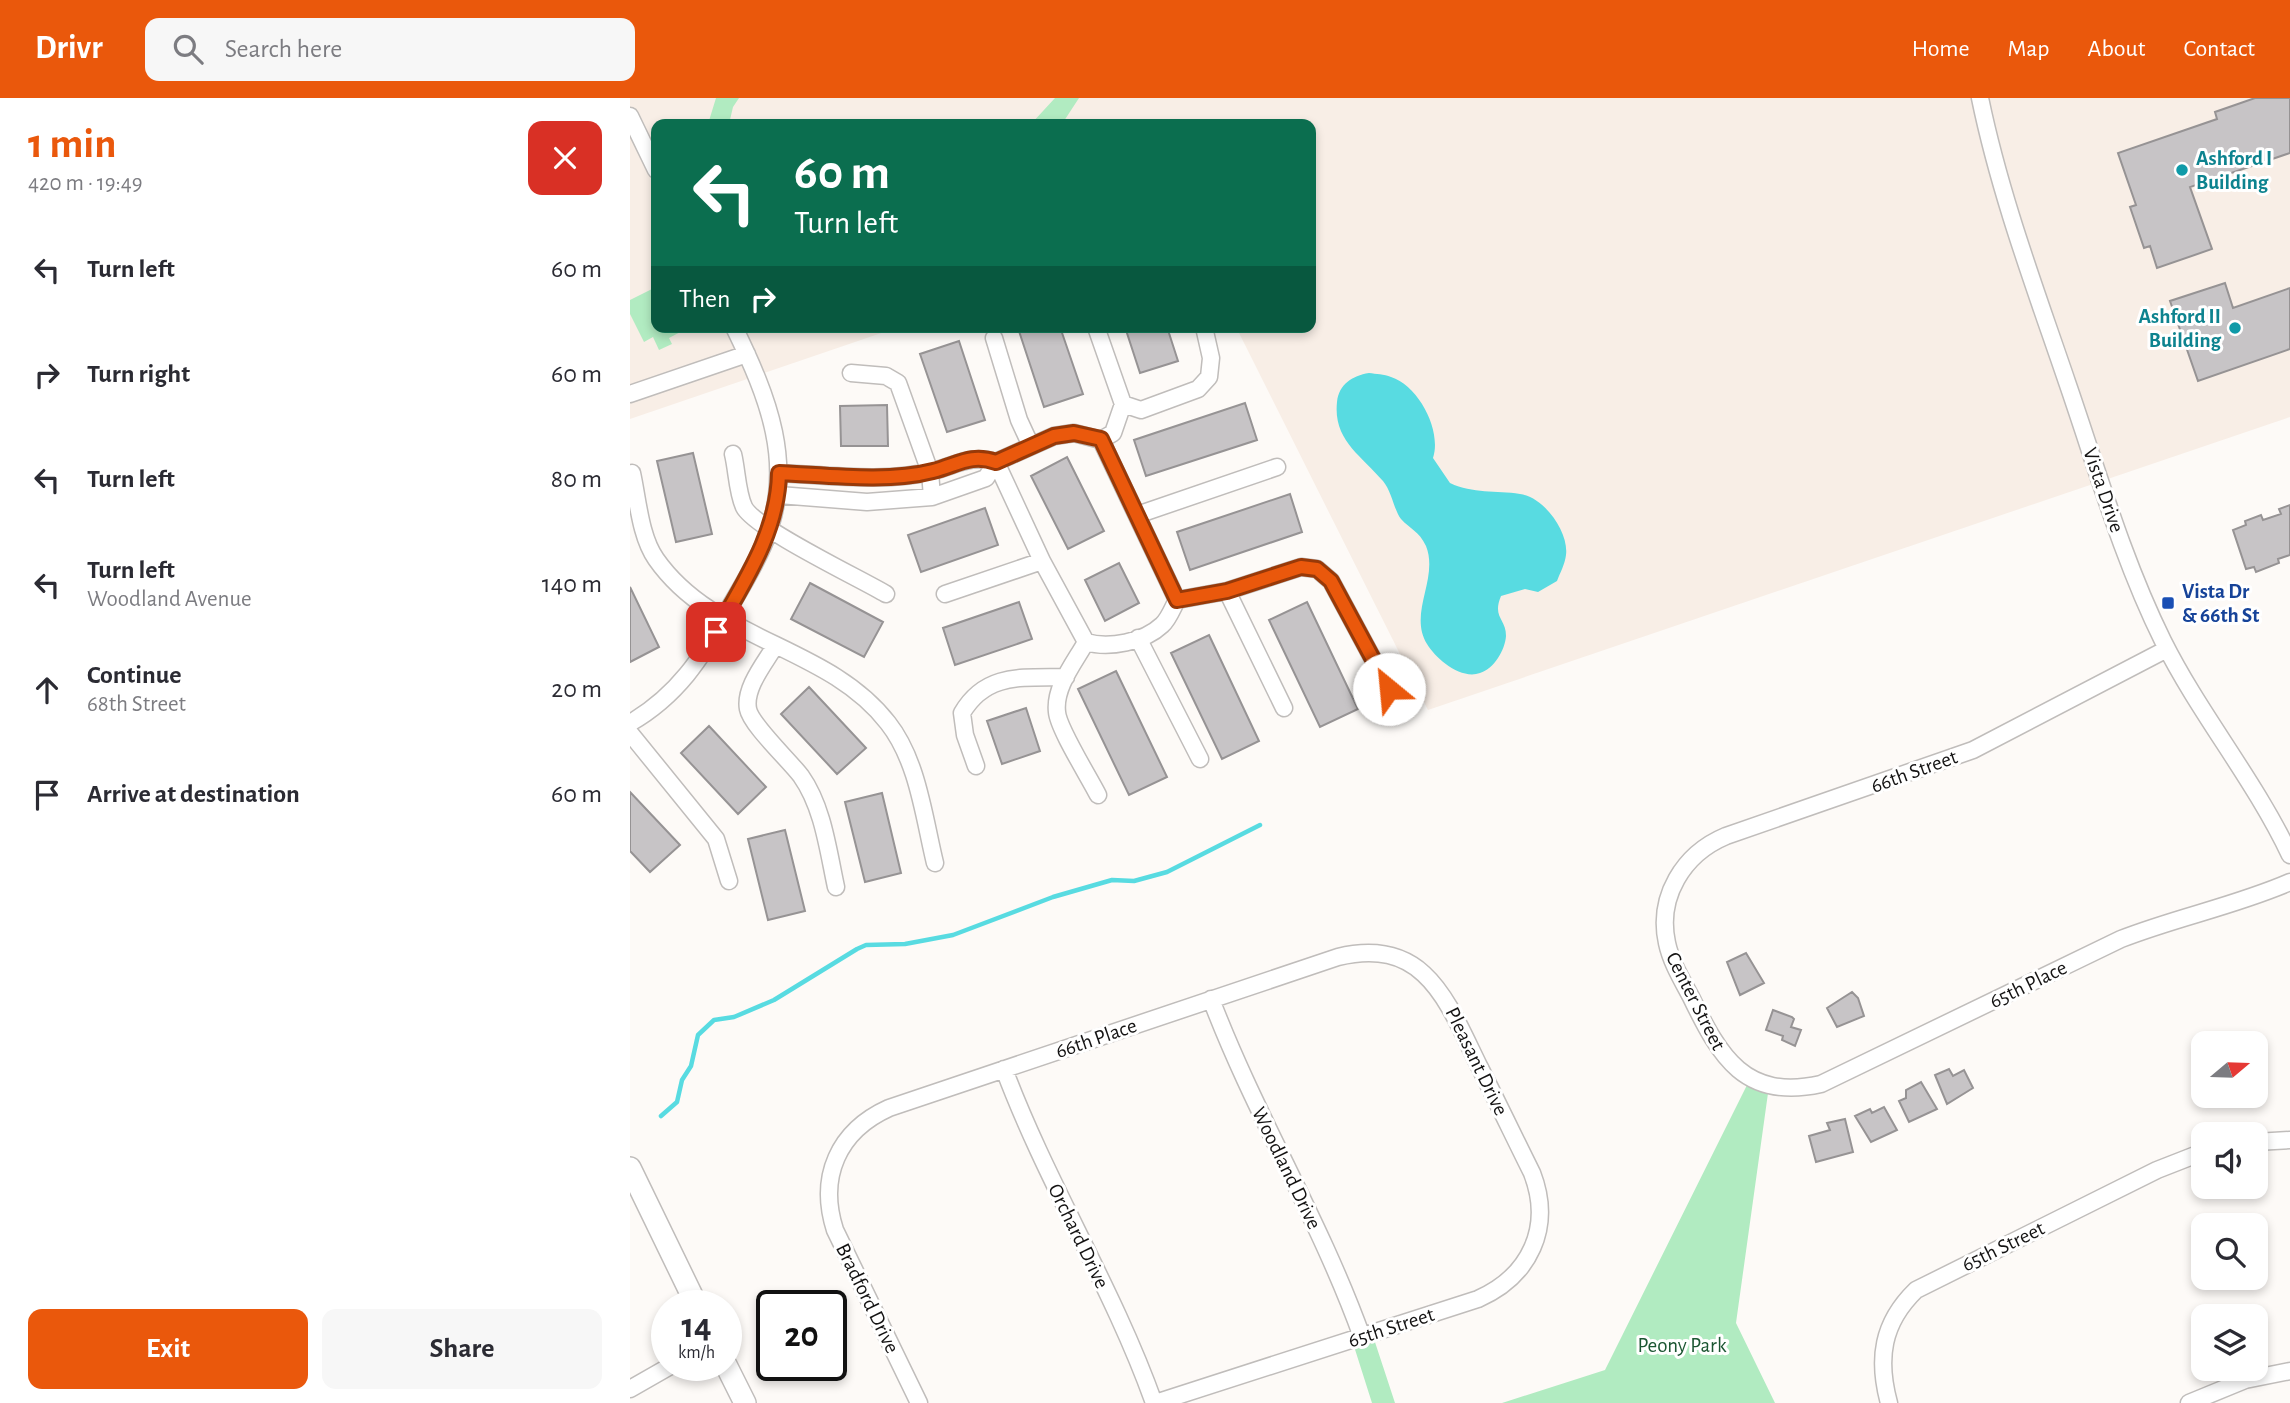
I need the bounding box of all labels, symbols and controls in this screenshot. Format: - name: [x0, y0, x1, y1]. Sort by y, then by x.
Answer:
- search box: [145, 18, 635, 81]
- icon: search: [169, 30, 207, 68]
- text: Drivr: [35, 32, 103, 65]
- text: Search here: [225, 36, 342, 62]
- text: Home: [1912, 37, 1970, 61]
- text: Map: [2008, 37, 2050, 61]
- text: About: [2088, 37, 2145, 61]
- text: Contact: [2183, 37, 2255, 61]
- button: close: [528, 121, 602, 195]
- text: 1 min: [28, 123, 117, 165]
- icon: left: [679, 147, 770, 238]
- place label: Ashford I Building: [2196, 148, 2272, 193]
- text: 60 m: [794, 149, 890, 198]
- marker: Ashford I Building: [2174, 162, 2190, 178]
- text: 420 m · 19:49: [28, 172, 143, 195]
- text: Turn left: [794, 207, 898, 239]
- icon: left: [28, 251, 66, 289]
- text: Turn left: [87, 256, 175, 282]
- text: 60 m: [551, 256, 602, 282]
- icon: right: [744, 280, 782, 318]
- text: Then: [679, 286, 730, 312]
- place label: Ashford II Building: [2138, 306, 2221, 351]
- marker: Ashford II Building: [2227, 320, 2243, 336]
- icon: right: [28, 356, 66, 394]
- text: Turn right: [87, 361, 190, 387]
- text: 60 m: [551, 361, 602, 387]
- street label: Vista Drive: [2079, 445, 2128, 535]
- icon: left: [28, 461, 66, 499]
- text: Turn left: [87, 466, 175, 492]
- text: 80 m: [551, 466, 602, 492]
- text: Turn left: [87, 557, 175, 583]
- icon: left: [28, 566, 66, 604]
- text: 140 m: [542, 571, 602, 597]
- place label: Vista Dr & 66th St: [2182, 581, 2259, 626]
- text: Woodland Avenue: [87, 588, 252, 611]
- marker: Vista Dr & 66th St: [2160, 595, 2176, 611]
- pin: [686, 602, 746, 662]
- icon: arrive: [697, 613, 735, 651]
- position arrow: [1352, 652, 1426, 726]
- text: Continue: [87, 662, 182, 688]
- icon: ahead: [28, 671, 66, 709]
- text: 20 m: [551, 676, 602, 702]
- text: 68th Street: [87, 693, 186, 716]
- street label: 66th Street: [1868, 746, 1960, 797]
- icon: arrive: [28, 776, 66, 814]
- text: Arrive at destination: [87, 781, 300, 807]
- text: 60 m: [551, 781, 602, 807]
- street label: Center Street: [1662, 949, 1729, 1054]
- street label: 65th Place: [1986, 957, 2070, 1012]
- street label: Pleasant Drive: [1441, 1004, 1512, 1119]
- street label: 66th Place: [1053, 1015, 1139, 1062]
- north arrow: [2191, 1031, 2268, 1108]
- map controls: [2191, 1031, 2268, 1381]
- street label: Woodland Drive: [1248, 1104, 1325, 1233]
- button: sound: [2191, 1122, 2268, 1199]
- street label: Orchard Drive: [1044, 1181, 1113, 1292]
- button: search: [2191, 1213, 2268, 1290]
- street label: 65th Street: [1959, 1217, 2048, 1275]
- street label: Bradford Drive: [832, 1240, 903, 1356]
- speed limit sign: 20: [756, 1290, 847, 1381]
- street label: 65th Street: [1346, 1304, 1437, 1351]
- button: layers: [2191, 1304, 2268, 1381]
- button: Exit: [28, 1309, 308, 1389]
- button: Share: [322, 1309, 602, 1389]
- text: 14: [681, 1309, 712, 1344]
- park label: Peony Park: [1638, 1335, 1727, 1356]
- text: km/h: [678, 1344, 715, 1362]

